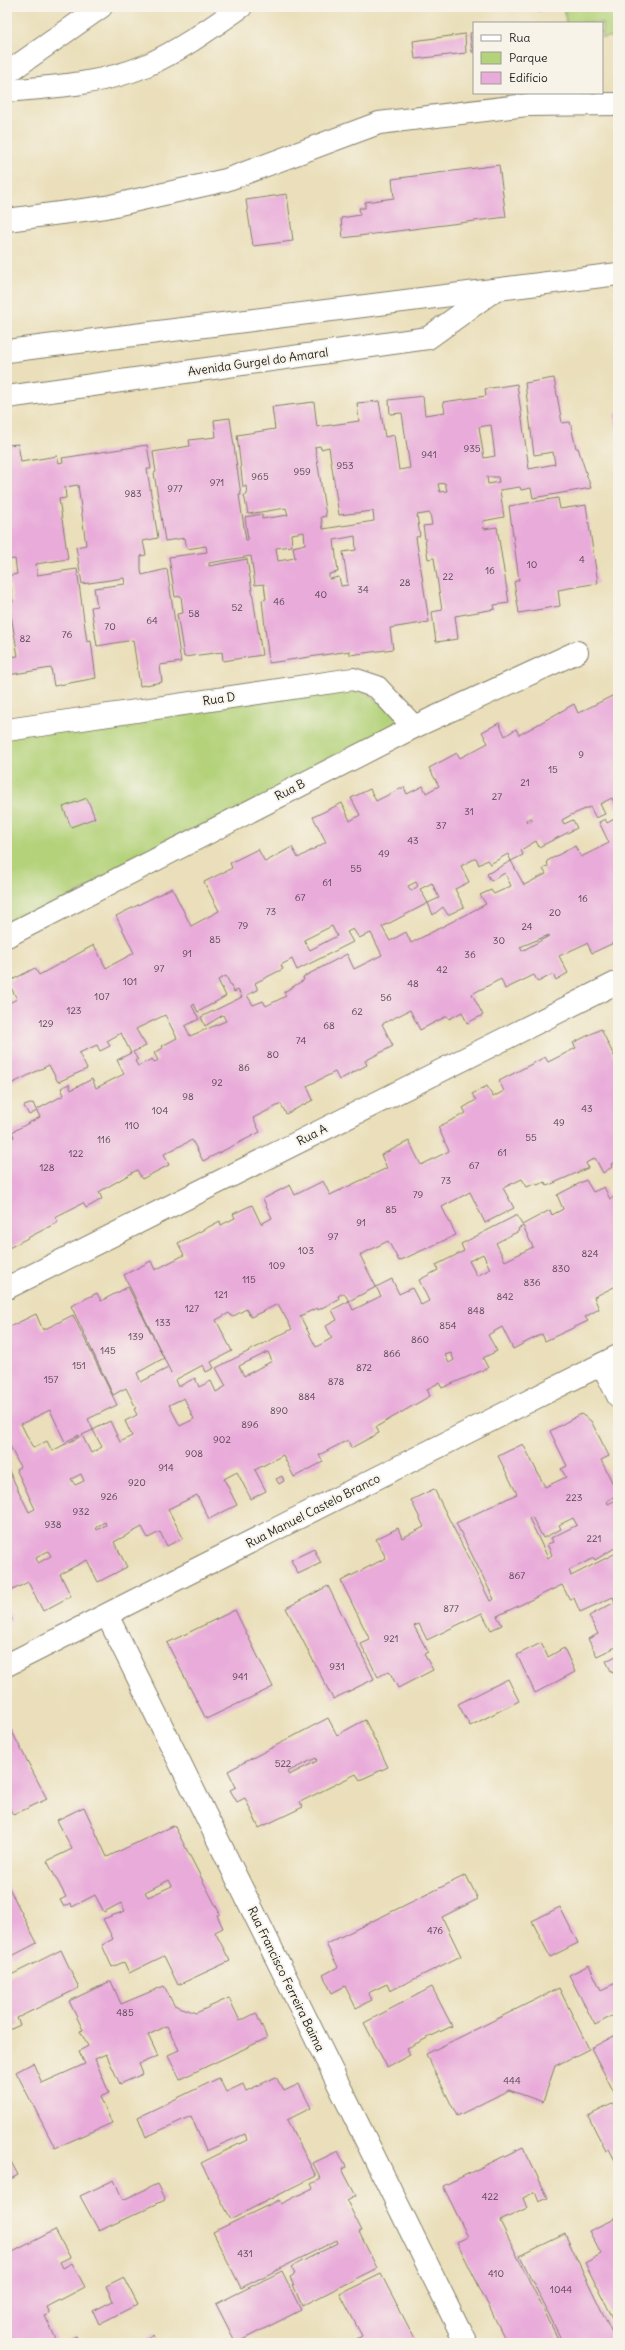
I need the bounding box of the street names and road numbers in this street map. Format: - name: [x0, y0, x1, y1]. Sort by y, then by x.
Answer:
- street label: Avenida Gurgel do Amaral: [187, 344, 329, 379]
- street label: Rua D: [202, 689, 236, 708]
- street label: Rua B: [272, 776, 308, 804]
- street label: Rua A: [294, 1120, 330, 1148]
- street label: Rua Manuel Castelo Branco: [243, 1470, 383, 1551]
- street label: Rua Francisco Ferreira Baima: [245, 1904, 328, 2054]

